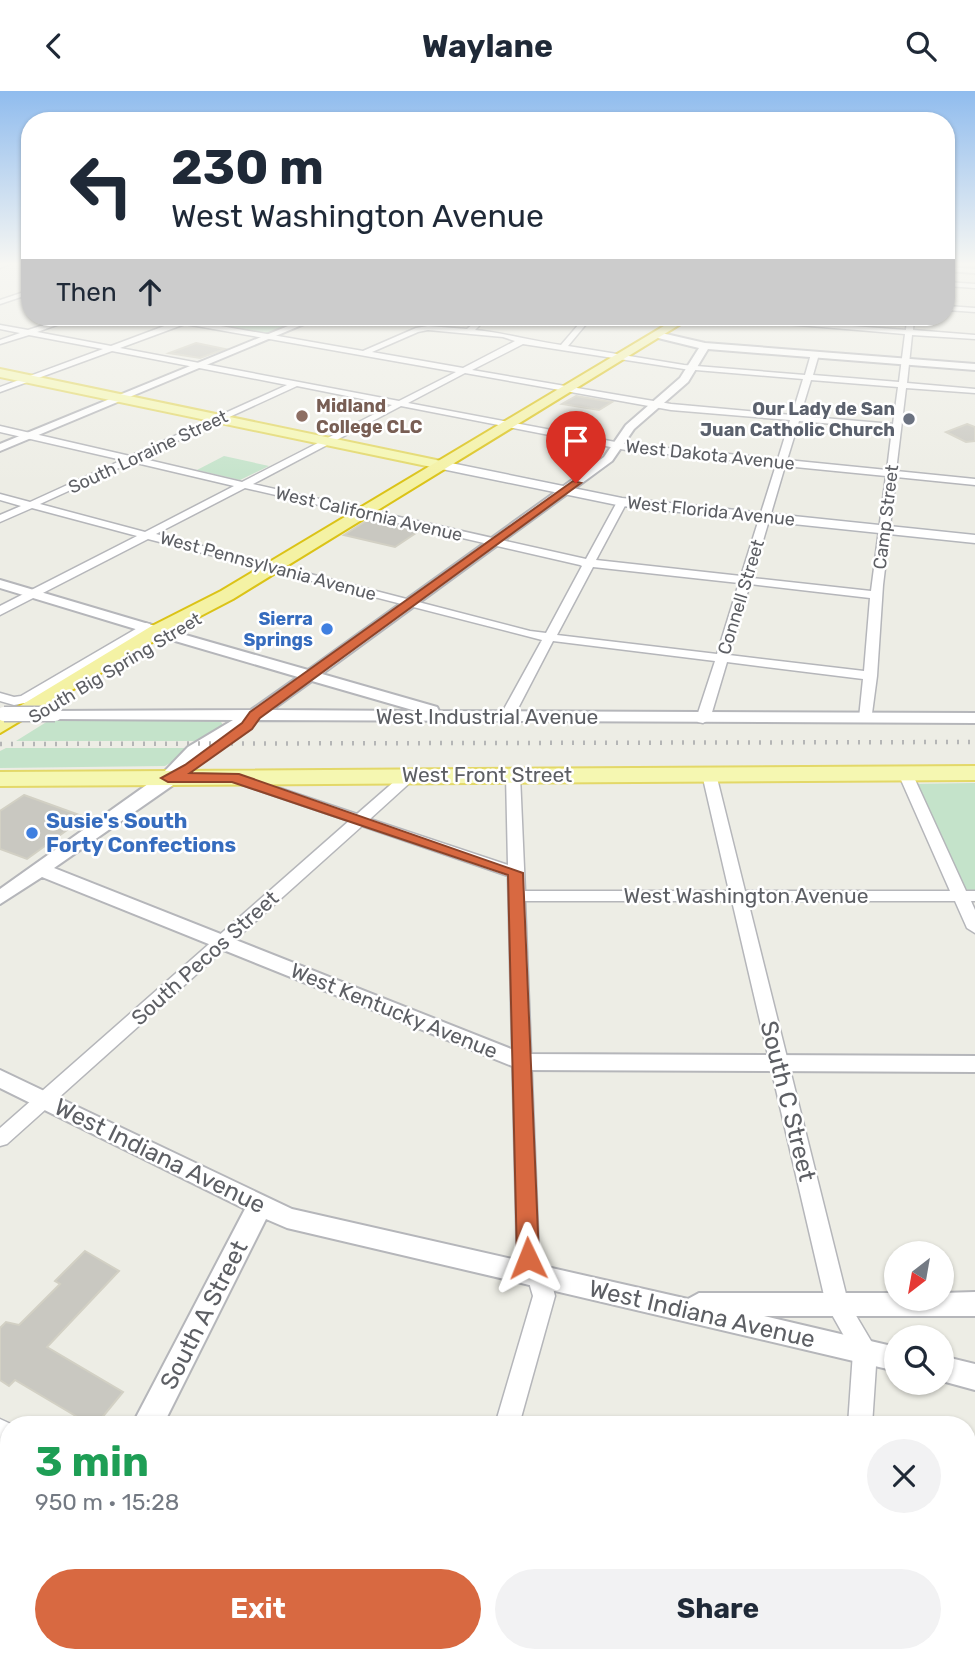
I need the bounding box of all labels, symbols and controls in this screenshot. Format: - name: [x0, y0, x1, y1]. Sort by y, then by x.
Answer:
- icon: back: [35, 27, 73, 65]
- text: Waylane: [422, 27, 553, 65]
- icon: search: [902, 27, 940, 65]
- text: 230 m: [171, 138, 324, 196]
- icon: left: [56, 140, 147, 231]
- text: West Washington Avenue: [171, 197, 544, 235]
- icon: ahead: [131, 273, 169, 311]
- text: Then: [56, 277, 117, 308]
- place label: Midland College CLC: [316, 395, 423, 438]
- place label: Our Lady de San Juan Catholic Church: [700, 398, 895, 441]
- street label: South Loraine Street: [65, 405, 231, 499]
- marker: Midland College CLC: [294, 408, 310, 424]
- pin: [546, 411, 606, 483]
- marker: Our Lady de San Juan Catholic Church: [901, 411, 917, 427]
- icon: arrive: [557, 422, 595, 460]
- street label: West Dakota Avenue: [624, 435, 796, 475]
- street label: Camp Street: [869, 463, 903, 571]
- street label: West California Avenue: [273, 482, 465, 546]
- street label: West Florida Avenue: [626, 491, 796, 531]
- street label: West Pennsylvania Avenue: [157, 527, 379, 605]
- street label: Connell Street: [713, 537, 769, 657]
- street label: South Big Spring Street: [25, 608, 205, 728]
- place label: Sierra Springs: [243, 608, 313, 651]
- marker: Sierra Springs: [319, 621, 335, 637]
- street label: West Industrial Avenue: [376, 704, 598, 729]
- street label: West Front Street: [402, 762, 572, 787]
- place label: Susie's South Forty Confections: [46, 808, 236, 857]
- marker: Susie's South Forty Confections: [24, 825, 40, 841]
- street label: West Washington Avenue: [624, 883, 868, 908]
- street label: South Pecos Street: [126, 885, 283, 1030]
- street label: West Kentucky Avenue: [287, 958, 501, 1064]
- street label: South C Street: [755, 1018, 821, 1184]
- street label: West Indiana Avenue: [50, 1093, 270, 1219]
- position arrow: [491, 1221, 565, 1295]
- street label: South A Street: [155, 1236, 253, 1394]
- north arrow: [884, 1241, 954, 1311]
- map controls: [884, 1241, 954, 1395]
- street label: West Indiana Avenue: [586, 1274, 818, 1354]
- button: search: [884, 1325, 954, 1395]
- text: 3 min: [35, 1437, 149, 1487]
- button: close: [867, 1439, 941, 1513]
- text: 950 m · 15:28: [35, 1488, 179, 1516]
- button: Exit: [35, 1569, 481, 1649]
- button: Share: [495, 1569, 941, 1649]

